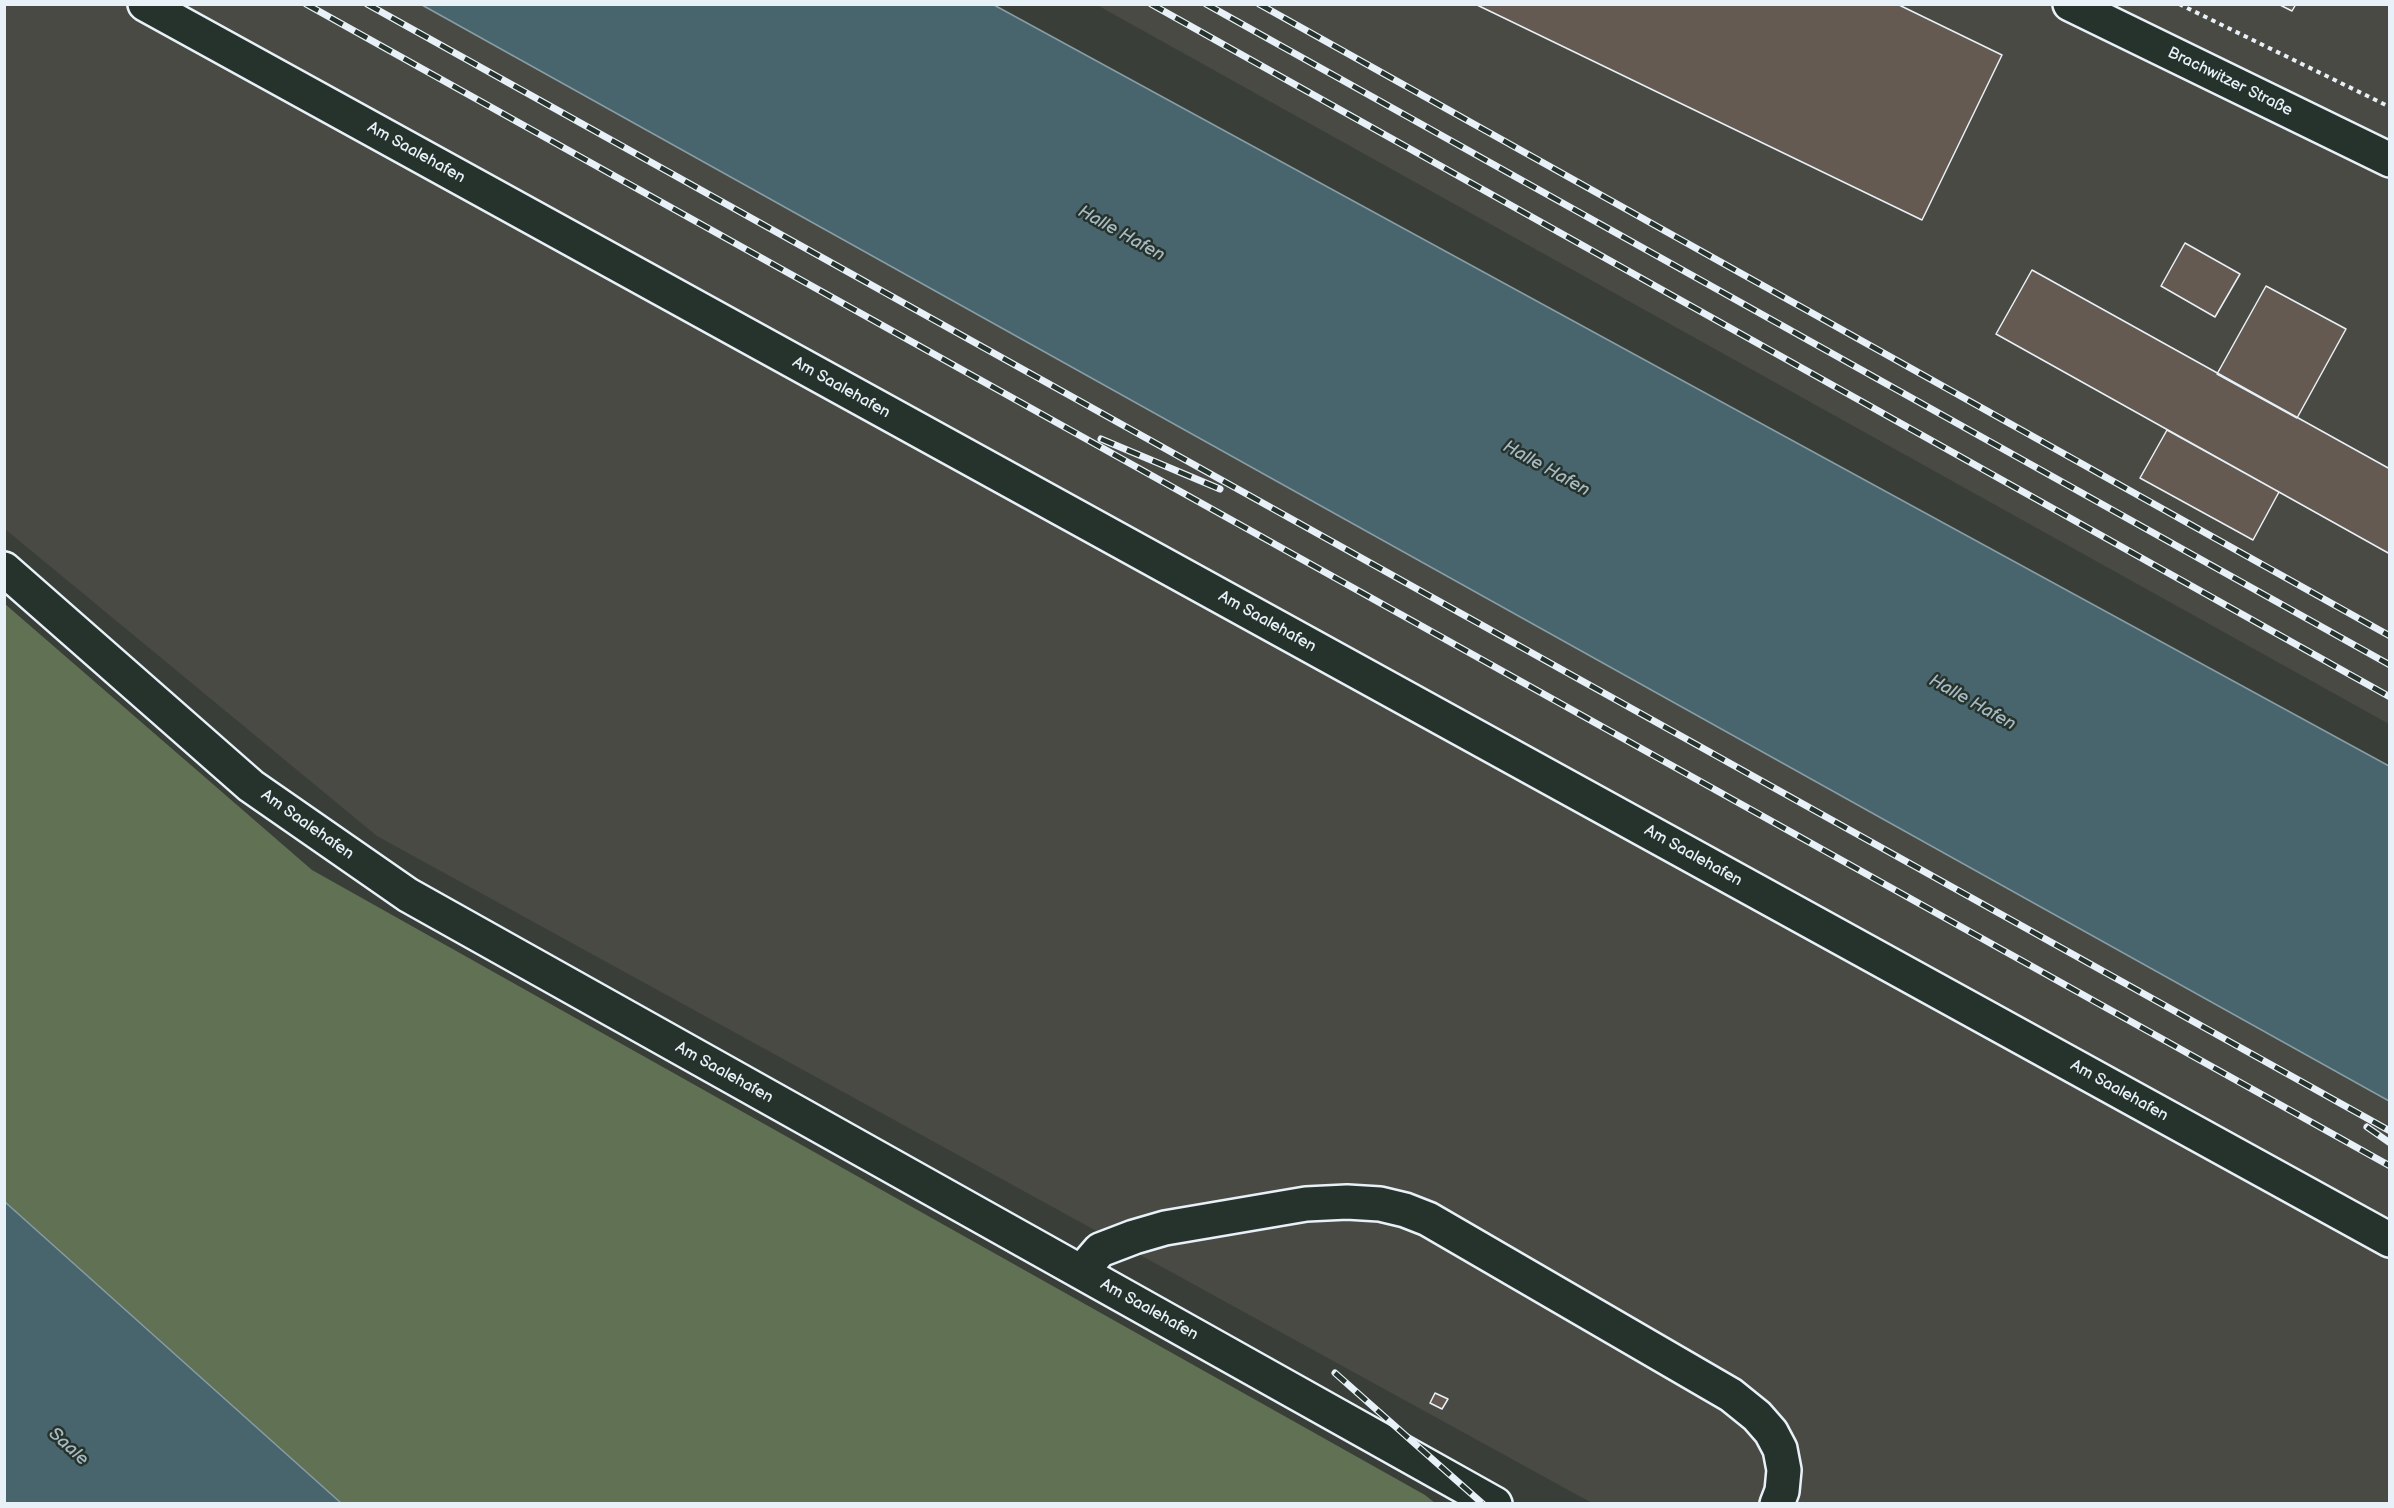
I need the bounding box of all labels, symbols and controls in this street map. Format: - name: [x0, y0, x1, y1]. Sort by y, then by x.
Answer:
- street label: Brachwitzer Straße: [2164, 43, 2296, 121]
- street label: Am Saalehafen: [364, 118, 468, 188]
- water label: Halle Hafen: [1074, 201, 1168, 267]
- street label: Am Saalehafen: [789, 353, 893, 423]
- water label: Halle Hafen: [1499, 436, 1593, 502]
- street label: Am Saalehafen: [1215, 587, 1319, 657]
- water label: Halle Hafen: [1925, 670, 2019, 736]
- street label: Am Saalehafen: [257, 786, 357, 864]
- street label: Am Saalehafen: [1641, 821, 1745, 891]
- street label: Am Saalehafen: [672, 1038, 776, 1108]
- street label: Am Saalehafen: [2067, 1056, 2171, 1126]
- street label: Am Saalehafen: [1097, 1275, 1201, 1345]
- water label: Saale: [43, 1423, 93, 1471]

